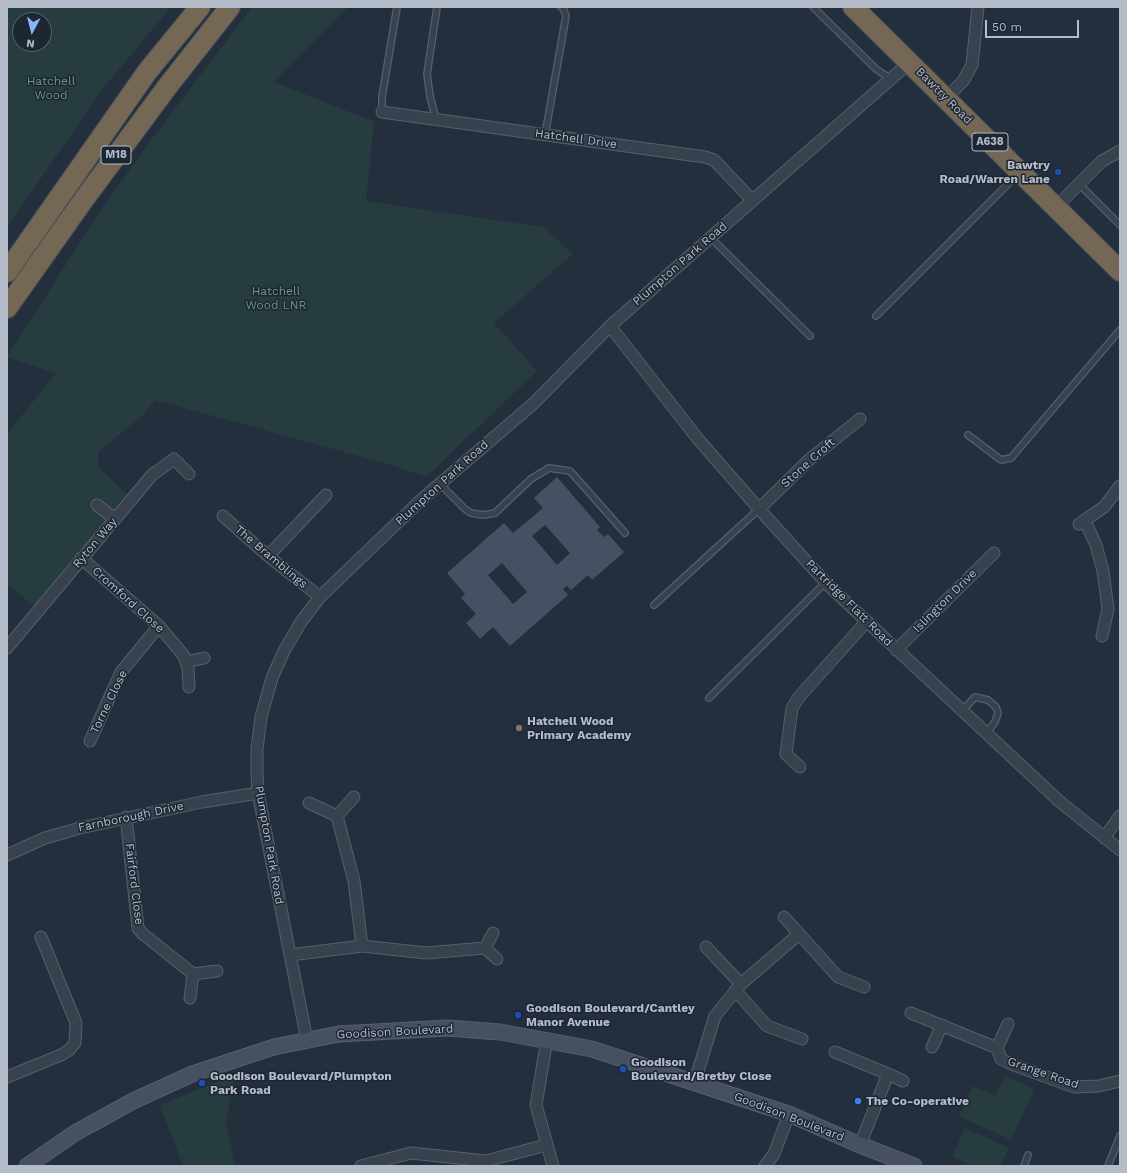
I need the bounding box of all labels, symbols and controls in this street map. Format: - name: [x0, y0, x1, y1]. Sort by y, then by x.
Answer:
- north arrow: [12, 12, 52, 52]
- scale bar: [987, 12, 1081, 38]
- text: 50 m: [992, 20, 1022, 34]
- text: N: [26, 36, 35, 50]
- street label: Bawtry Road: [913, 65, 975, 127]
- park label: Hatchell Wood: [27, 74, 75, 102]
- street label: Hatchell Drive: [534, 126, 618, 152]
- road number: A638: [972, 133, 1008, 151]
- road number: M18: [101, 146, 131, 164]
- place label: Bawtry Road/Warren Lane: [940, 158, 1050, 186]
- marker: Bawtry Road/Warren Lane: [1053, 167, 1063, 177]
- street label: Plumpton Park Road: [630, 219, 730, 309]
- park label: Hatchell Wood LNR: [245, 284, 307, 312]
- street label: Stone Croft: [778, 435, 838, 491]
- street label: Plumpton Park Road: [393, 437, 491, 529]
- street label: Ryton Way: [70, 515, 120, 571]
- street label: The Bramblings: [232, 522, 310, 592]
- street label: Partridge Flatt Road: [803, 557, 895, 649]
- street label: Cromford Close: [89, 564, 167, 636]
- street label: Islington Drive: [910, 566, 980, 636]
- street label: Torne Close: [87, 668, 131, 736]
- place label: Hatchell Wood Primary Academy: [527, 714, 631, 742]
- marker: Hatchell Wood Primary Academy: [514, 723, 524, 733]
- street label: Plumpton Park Road: [251, 785, 287, 905]
- street label: Farnborough Drive: [77, 799, 185, 835]
- street label: Fairford Close: [122, 842, 146, 926]
- place label: Goodison Boulevard/Cantley Manor Avenue: [526, 1001, 695, 1029]
- marker: Goodison Boulevard/Cantley Manor Avenue: [513, 1010, 523, 1020]
- street label: Goodison Boulevard: [336, 1022, 454, 1042]
- street label: Grange Road: [1006, 1054, 1080, 1092]
- place label: Goodison Boulevard/Bretby Close: [631, 1055, 772, 1083]
- marker: Goodison Boulevard/Bretby Close: [618, 1064, 628, 1074]
- place label: Goodison Boulevard/Plumpton Park Road: [210, 1069, 392, 1097]
- marker: Goodison Boulevard/Plumpton Park Road: [197, 1078, 207, 1088]
- street label: Goodison Boulevard: [732, 1089, 846, 1145]
- place label: The Co-operative: [866, 1094, 969, 1108]
- marker: The Co-operative: [853, 1096, 863, 1106]

